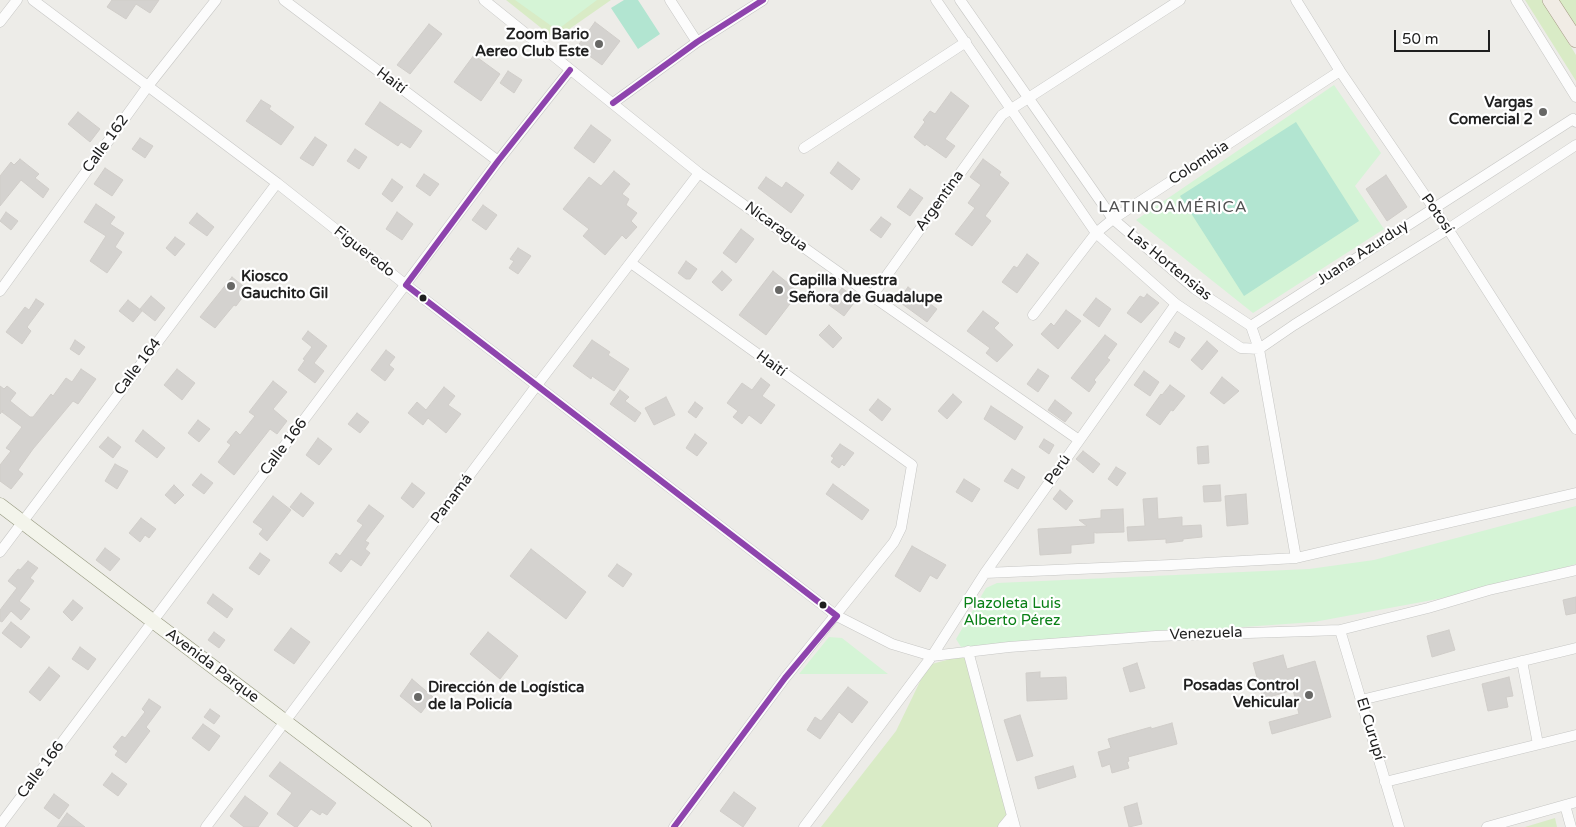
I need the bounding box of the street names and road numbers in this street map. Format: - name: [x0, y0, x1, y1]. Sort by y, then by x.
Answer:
- street label: Haití: [372, 64, 410, 98]
- street label: Calle 162: [79, 112, 133, 176]
- street label: Colombia: [1166, 137, 1232, 189]
- street label: Argentina: [912, 167, 968, 235]
- street label: Potosí: [1417, 191, 1457, 237]
- street label: Nicaragua: [741, 198, 811, 256]
- street label: Juana Azurduy: [1314, 217, 1412, 289]
- street label: Figueredo: [330, 223, 398, 281]
- street label: Las Hortensias: [1123, 225, 1215, 305]
- street label: Calle 164: [111, 335, 165, 399]
- street label: Haití: [752, 347, 790, 381]
- street label: Calle 166: [257, 415, 311, 479]
- street label: Perú: [1041, 451, 1075, 489]
- street label: Panamá: [427, 470, 477, 528]
- street label: Venezuela: [1169, 624, 1243, 644]
- street label: Avenida Parque: [162, 625, 262, 707]
- street label: El Curupí: [1352, 695, 1388, 763]
- street label: Calle 166: [14, 738, 68, 802]

